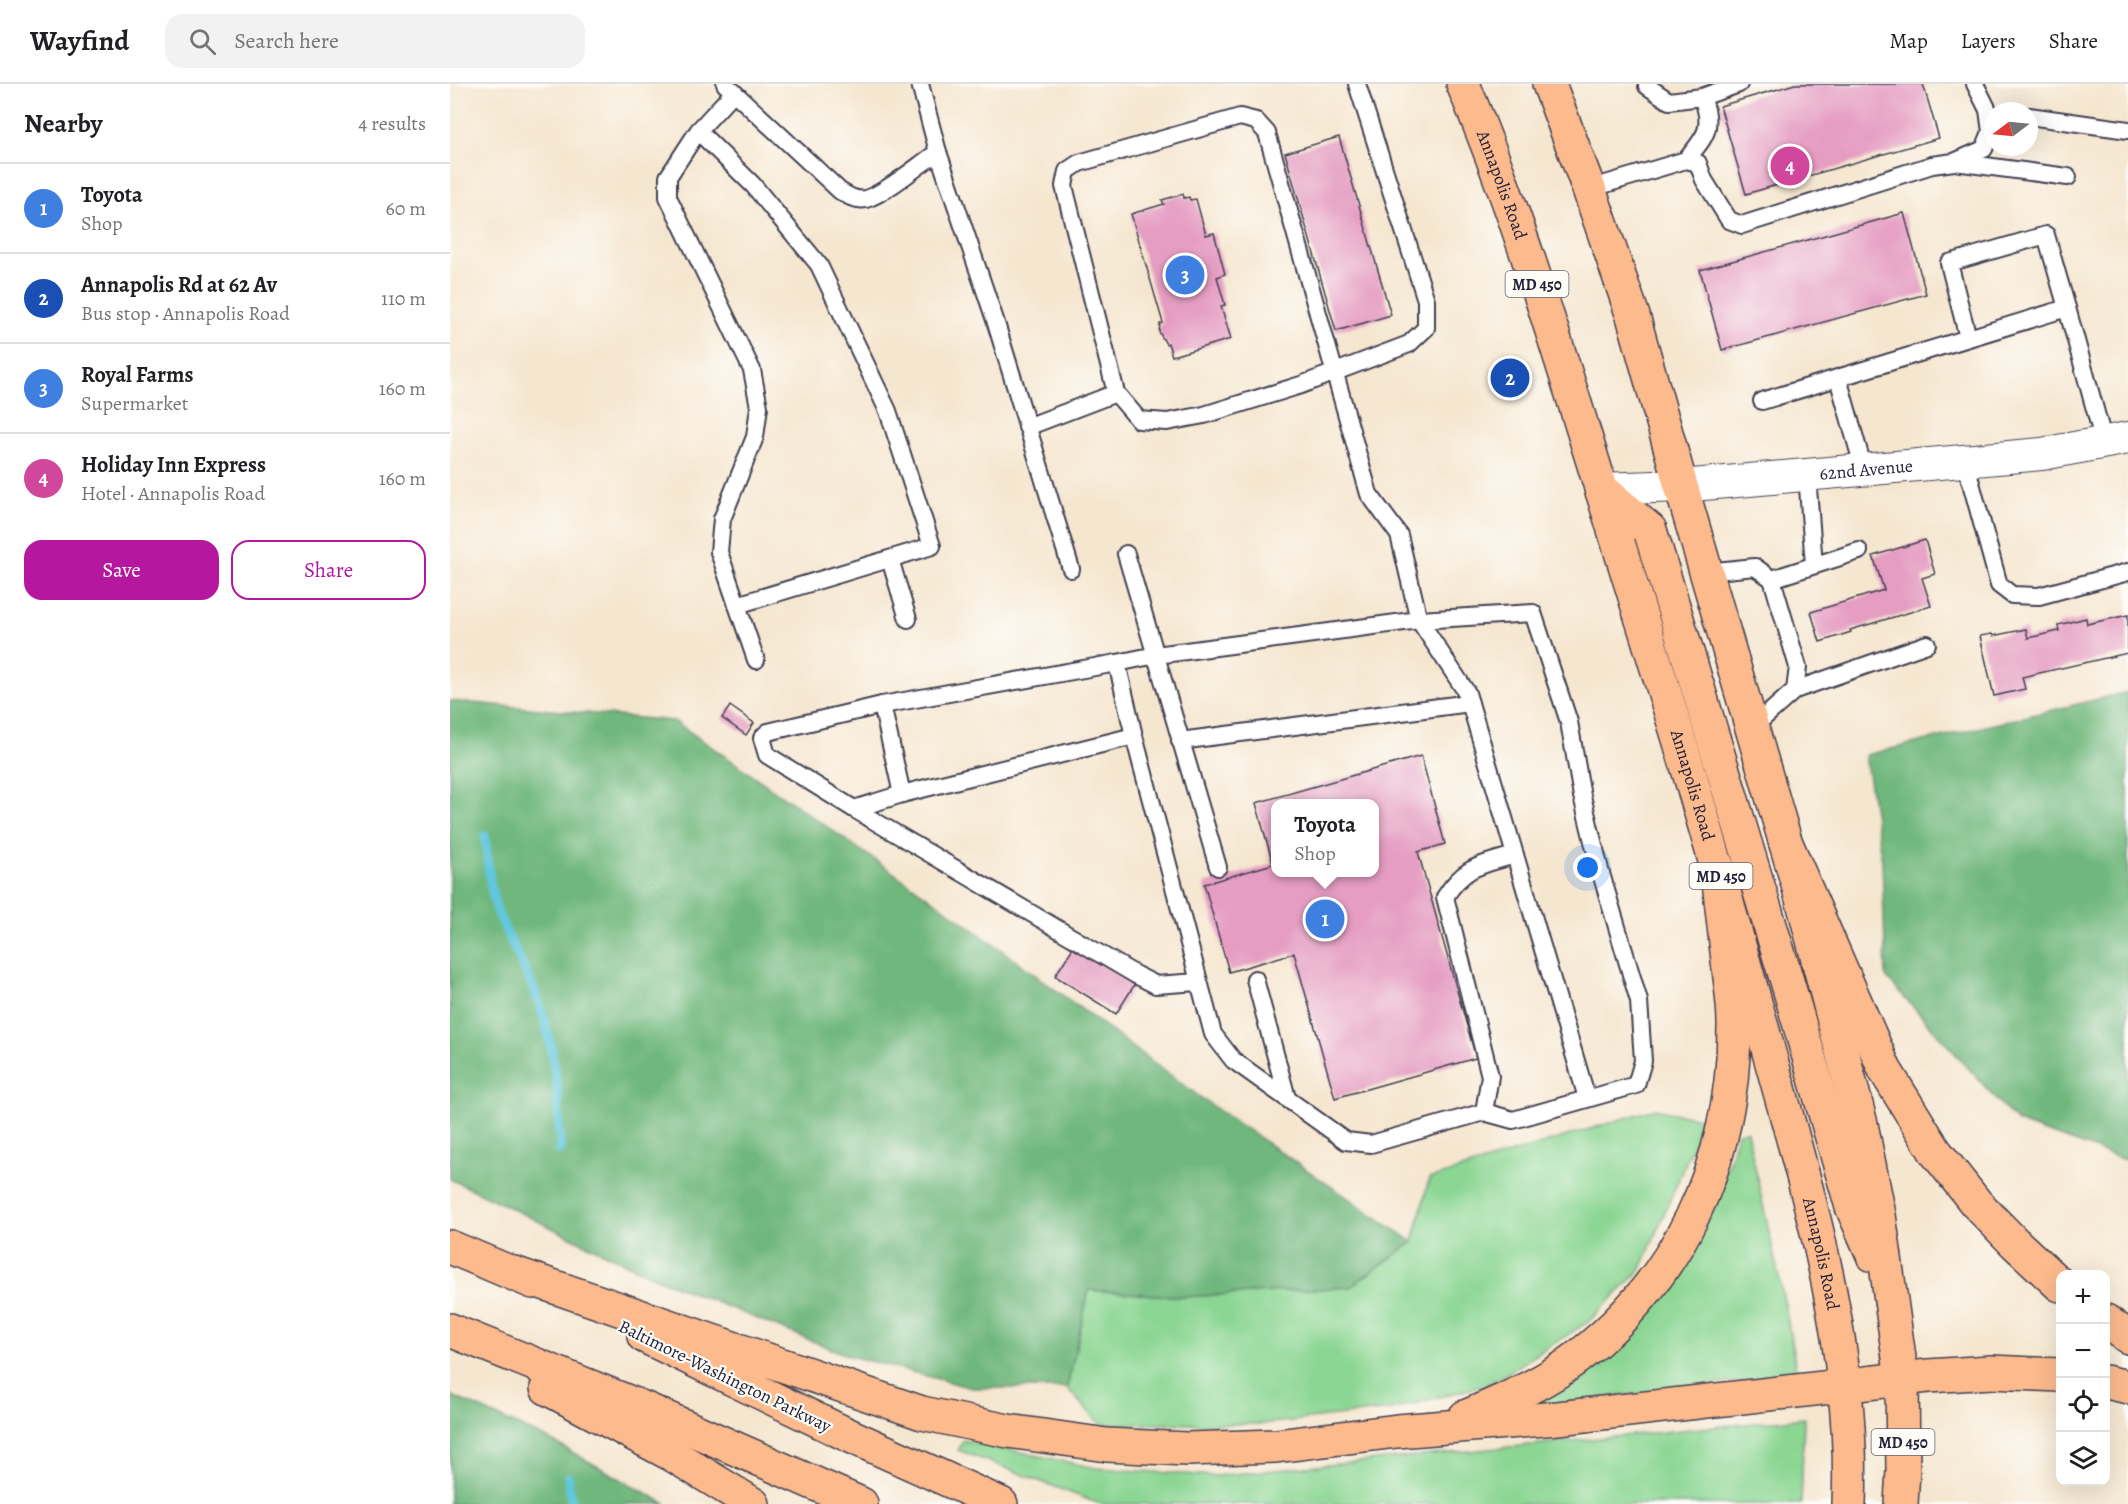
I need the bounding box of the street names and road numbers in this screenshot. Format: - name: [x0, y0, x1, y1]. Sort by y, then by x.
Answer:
- street label: Annapolis Road: [1471, 126, 1533, 243]
- road number: MD 450: [1506, 271, 1568, 297]
- street label: 62nd Avenue: [1818, 453, 1914, 486]
- street label: Annapolis Road: [1665, 726, 1721, 844]
- road number: MD 450: [1690, 863, 1752, 889]
- street label: Annapolis Road: [1797, 1194, 1845, 1312]
- street label: Baltimore-Washington Parkway: [615, 1314, 836, 1438]
- road number: MD 450: [1872, 1429, 1934, 1455]

